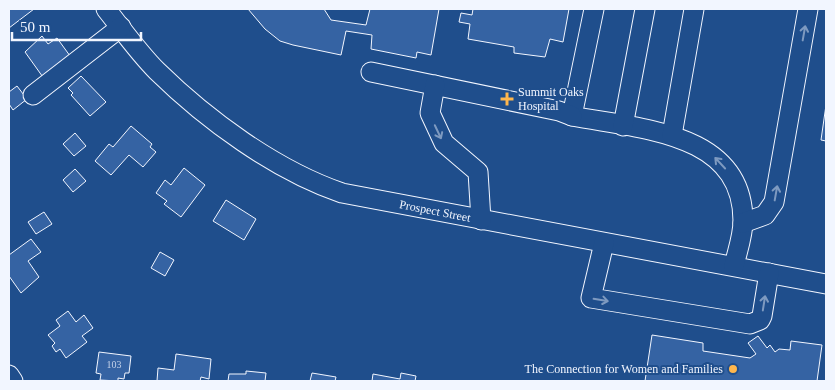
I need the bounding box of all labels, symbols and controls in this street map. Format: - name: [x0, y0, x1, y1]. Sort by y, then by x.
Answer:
- scale bar: [12, 10, 141, 42]
- text: 50 m: [20, 19, 51, 35]
- one-way arrow: [799, 25, 809, 41]
- place label: Summit Oaks Hospital: [518, 85, 584, 113]
- marker: Summit Oaks Hospital: [500, 92, 514, 106]
- one-way arrow: [434, 124, 444, 139]
- one-way arrow: [714, 157, 726, 169]
- one-way arrow: [771, 185, 781, 201]
- street label: Prospect Street: [398, 197, 472, 225]
- one-way arrow: [593, 295, 609, 305]
- one-way arrow: [760, 295, 770, 311]
- house number: 103: [107, 359, 122, 370]
- place label: The Connection for Women and Families: [525, 362, 723, 376]
- marker: The Connection for Women and Families: [727, 363, 739, 375]

